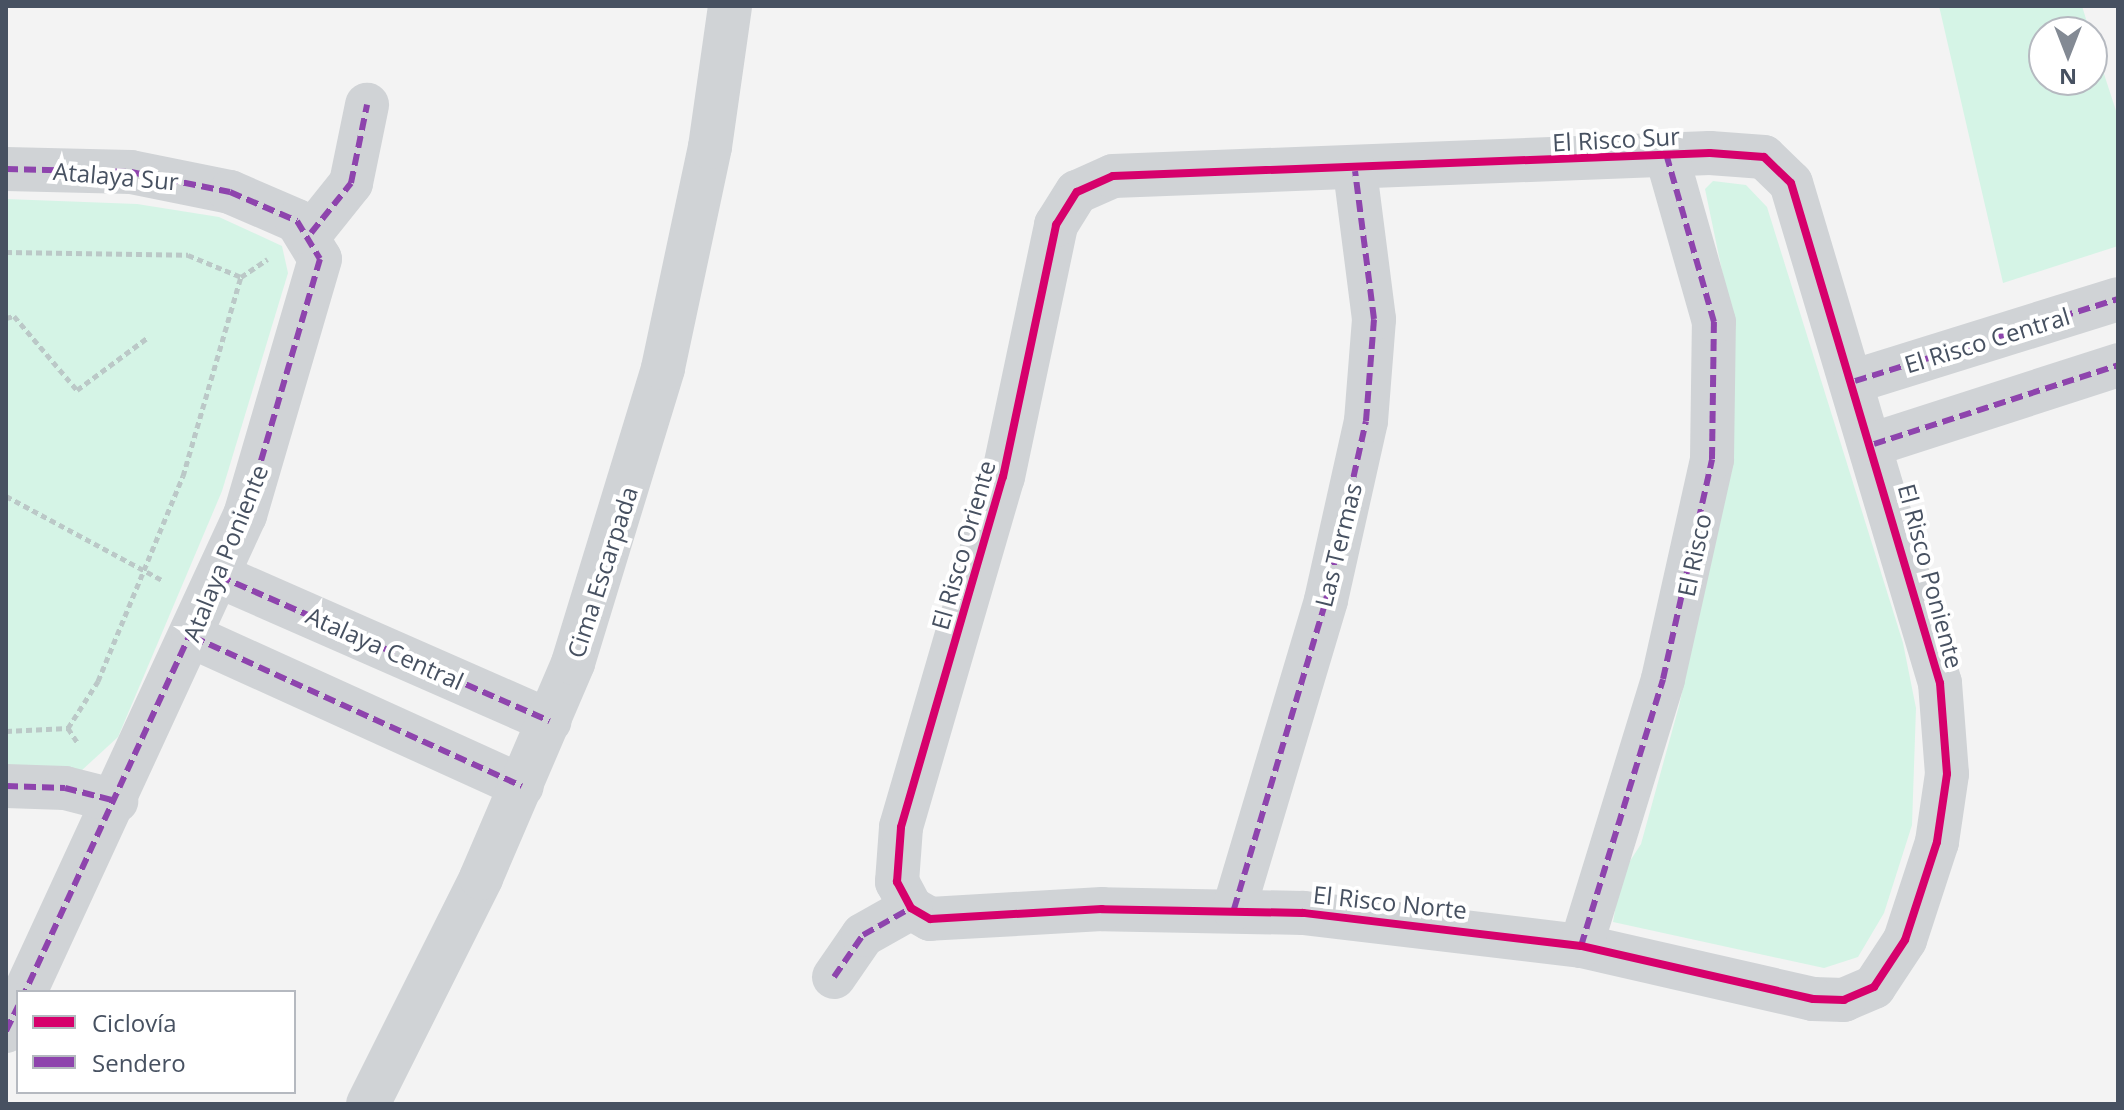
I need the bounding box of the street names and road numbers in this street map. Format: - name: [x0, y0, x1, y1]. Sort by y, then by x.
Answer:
- street label: El Risco Sur: [1551, 121, 1681, 157]
- street label: Atalaya Sur: [52, 156, 180, 196]
- street label: El Risco Central: [1901, 301, 2073, 379]
- street label: El Risco Oriente: [925, 457, 1001, 633]
- street label: Atalaya Poniente: [176, 460, 274, 646]
- street label: Las Termas: [1309, 480, 1367, 610]
- street label: El Risco Poniente: [1893, 481, 1969, 671]
- street label: Cima Escarpada: [561, 483, 643, 661]
- street label: El Risco: [1671, 511, 1717, 599]
- street label: Atalaya Central: [302, 600, 468, 696]
- street label: El Risco Norte: [1312, 880, 1468, 924]

